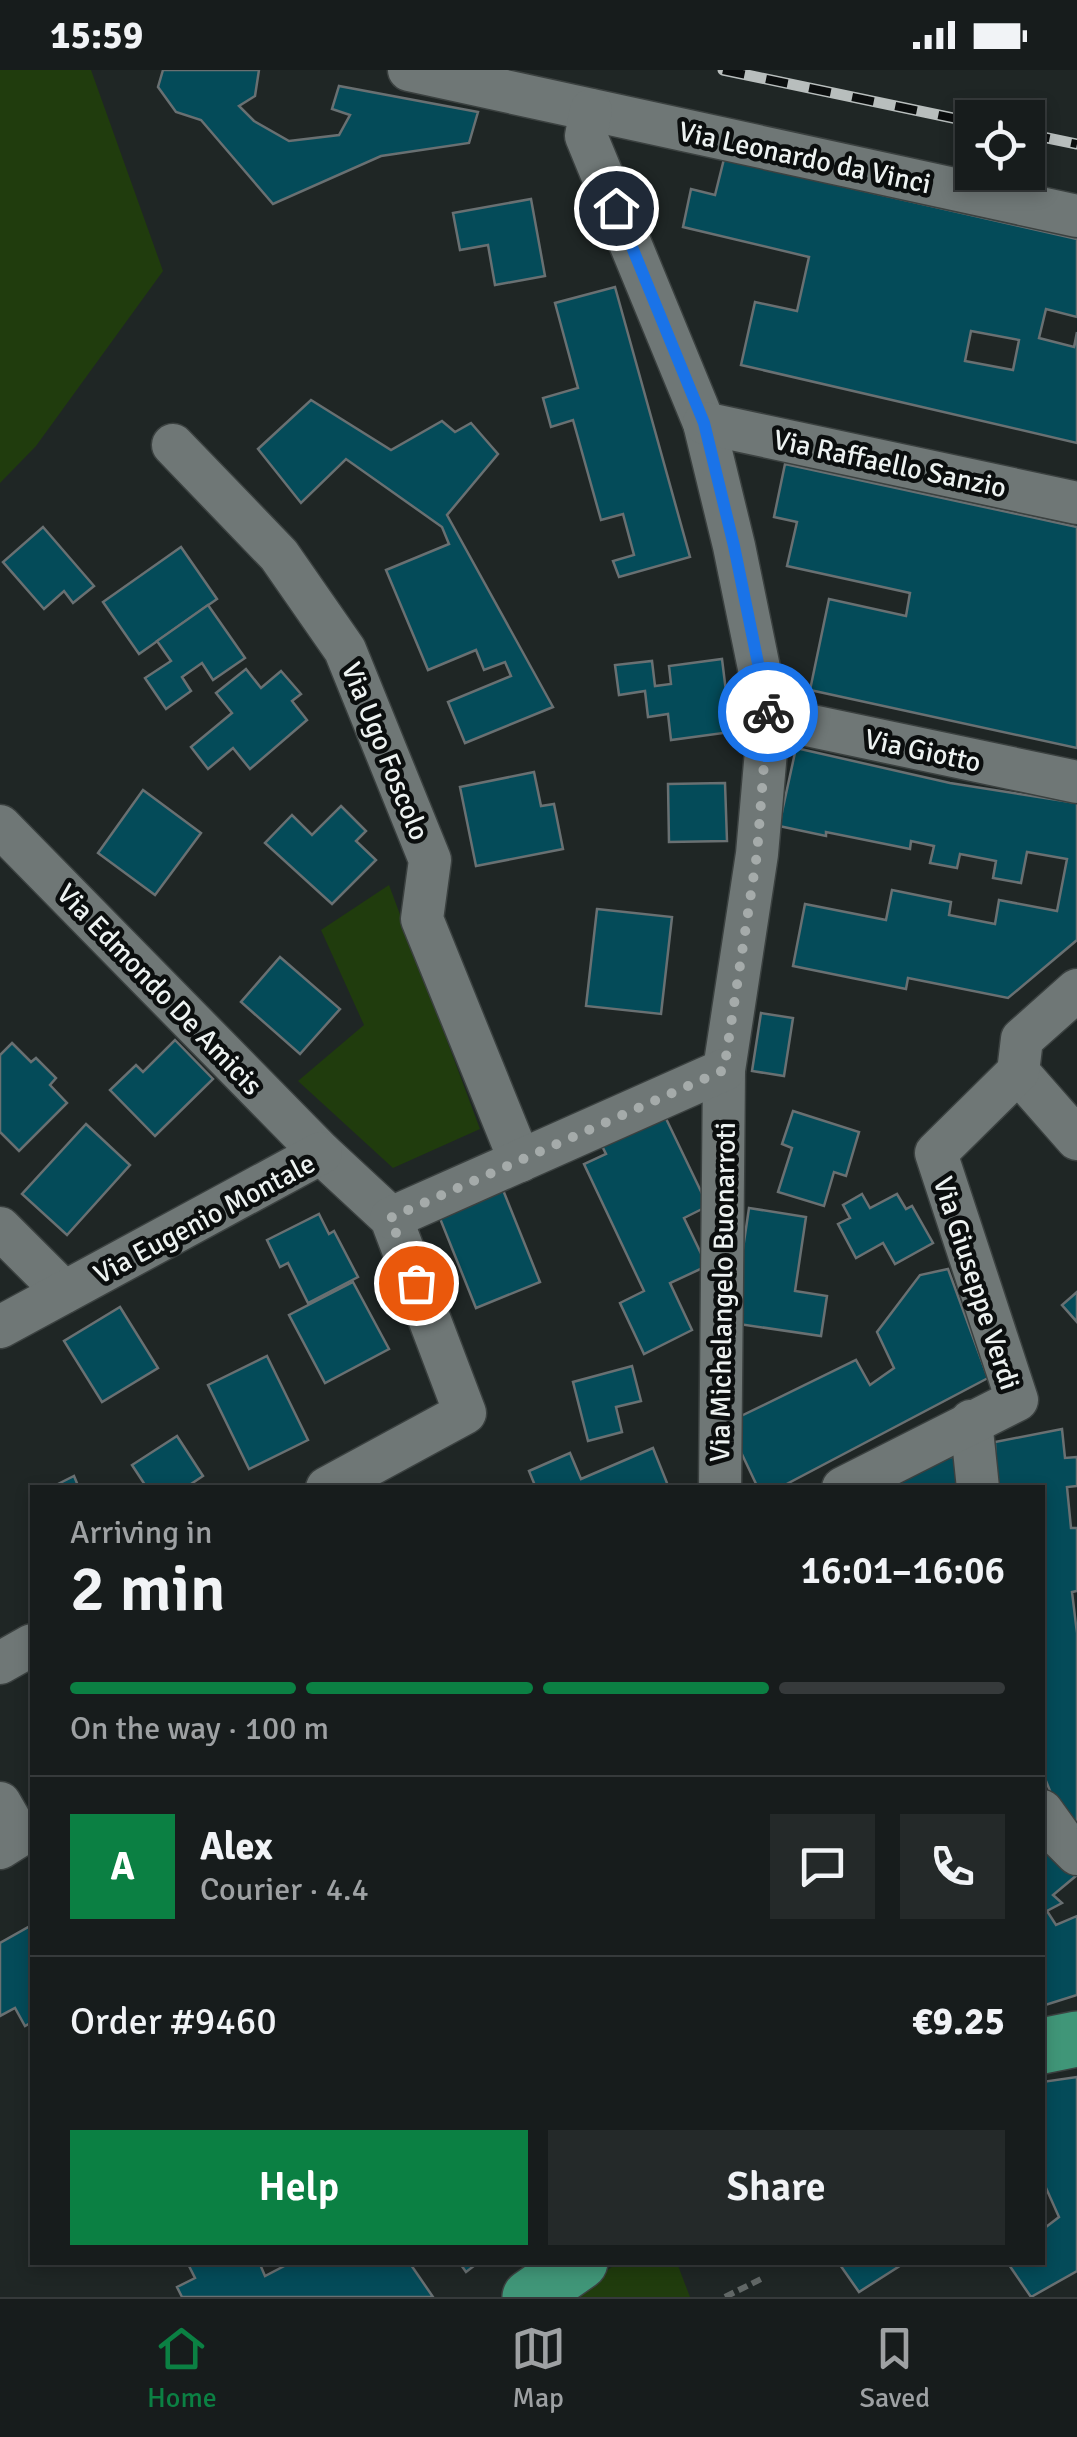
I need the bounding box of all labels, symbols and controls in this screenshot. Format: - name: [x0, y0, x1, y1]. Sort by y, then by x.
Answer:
- text: 15:59: [50, 12, 143, 59]
- map controls: [955, 100, 1045, 190]
- button: locate: [955, 100, 1045, 190]
- street label: Via Leonardo da Vinci: [676, 115, 934, 201]
- pin: [574, 166, 659, 251]
- icon: home: [589, 181, 644, 236]
- street label: Via Raffaello Sanzio: [770, 423, 1009, 505]
- street label: Via Ugo Foscolo: [334, 657, 436, 845]
- courier: [718, 662, 818, 762]
- icon: bike: [741, 685, 796, 740]
- street label: Via Giotto: [862, 722, 984, 780]
- street label: Via Edmondo De Amicis: [50, 877, 269, 1102]
- street label: Via Michelangelo Buonarroti: [703, 1122, 743, 1462]
- street label: Via Eugenio Montale: [88, 1146, 321, 1292]
- street label: Via Giuseppe Verdi: [926, 1172, 1027, 1394]
- pin: [374, 1241, 459, 1326]
- icon: bag: [389, 1256, 444, 1311]
- text: Arriving in: [70, 1513, 212, 1552]
- text: 16:01–16:06: [800, 1547, 1005, 1594]
- text: 2 min: [70, 1549, 226, 1629]
- text: On the way · 100 m: [70, 1709, 329, 1748]
- button: chat: [770, 1814, 875, 1919]
- button: phone: [900, 1814, 1005, 1919]
- text: Alex: [200, 1823, 273, 1870]
- text: A: [110, 1843, 135, 1890]
- text: Courier · 4.4: [200, 1870, 369, 1909]
- text: Order #9460: [70, 1998, 277, 2045]
- text: €9.25: [912, 1998, 1005, 2045]
- button: Help: [70, 2130, 528, 2245]
- button: Share: [548, 2130, 1005, 2245]
- tab: Home: [147, 2321, 217, 2415]
- tab: Map: [511, 2321, 566, 2415]
- tab: Saved: [860, 2321, 930, 2415]

